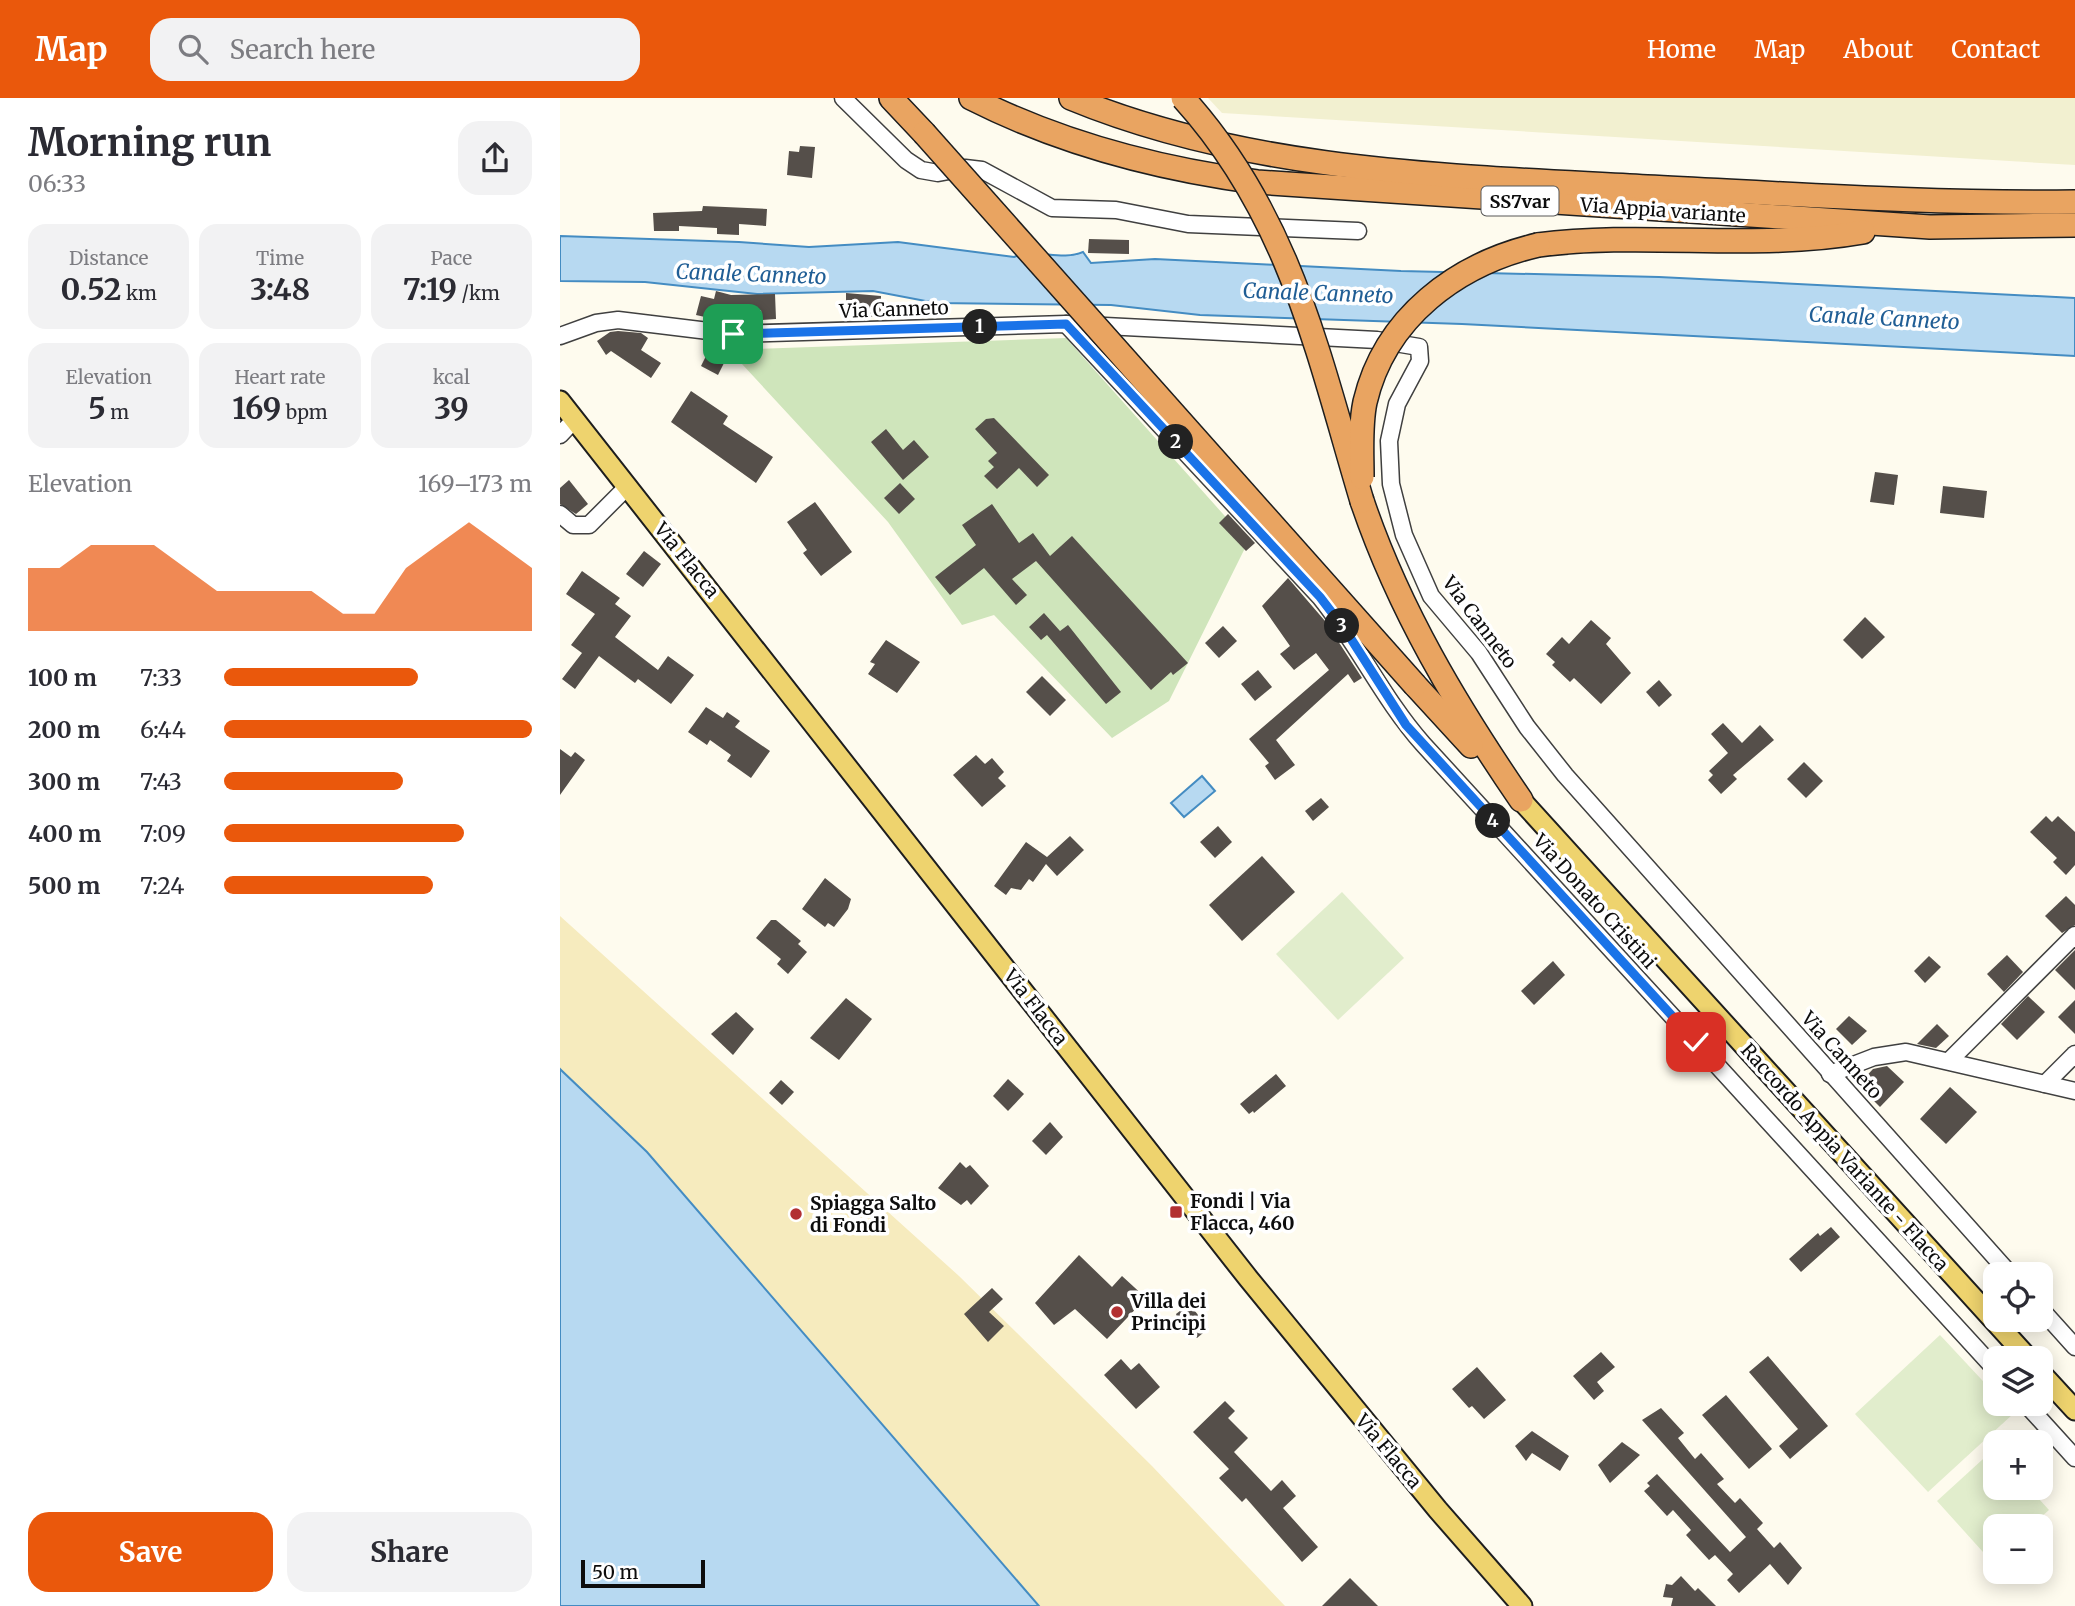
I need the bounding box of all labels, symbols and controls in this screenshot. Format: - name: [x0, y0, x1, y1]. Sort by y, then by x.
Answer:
- search box: [150, 18, 640, 81]
- text: Map: [35, 29, 108, 70]
- icon: search: [174, 30, 212, 68]
- text: Search here: [230, 33, 375, 66]
- text: Home: [1647, 34, 1716, 65]
- text: Map: [1754, 34, 1805, 65]
- text: About: [1843, 34, 1913, 65]
- text: Contact: [1951, 34, 2040, 65]
- text: Morning run: [28, 119, 271, 166]
- button: share: [458, 121, 532, 195]
- text: 06:33: [28, 169, 86, 198]
- road number: SS7var: [1482, 186, 1558, 216]
- street label: Via Appia variante: [1579, 192, 1747, 228]
- text: Distance: [69, 246, 148, 270]
- text: Time: [256, 246, 304, 270]
- text: Pace: [431, 246, 472, 270]
- water label: Canale Canneto: [675, 258, 827, 290]
- text: 0.52: [61, 270, 121, 308]
- text: 3:48: [250, 270, 310, 308]
- text: 7:19: [403, 270, 457, 308]
- water label: Canale Canneto: [1242, 277, 1394, 309]
- text: km: [121, 281, 157, 305]
- text: /km: [457, 281, 500, 305]
- street label: Via Canneto: [838, 295, 949, 323]
- water label: Canale Canneto: [1808, 301, 1960, 335]
- pin: [703, 304, 763, 364]
- pin: 1: [962, 310, 998, 344]
- text: 1: [975, 314, 984, 338]
- icon: arrive: [714, 315, 752, 353]
- text: Elevation: [66, 365, 152, 389]
- text: Heart rate: [235, 365, 325, 389]
- text: kcal: [433, 365, 470, 389]
- text: 5: [88, 389, 106, 427]
- text: 169: [232, 389, 281, 427]
- text: 39: [434, 389, 469, 427]
- text: m: [106, 400, 129, 424]
- text: bpm: [281, 400, 328, 424]
- pin: 2: [1158, 424, 1194, 460]
- text: 2: [1170, 429, 1181, 453]
- text: Elevation: [28, 469, 132, 498]
- text: 169–173 m: [418, 469, 532, 498]
- street label: Via Flacca: [649, 517, 725, 603]
- street label: Via Canneto: [1437, 570, 1522, 673]
- pin: 3: [1324, 608, 1360, 644]
- text: 3: [1336, 613, 1347, 637]
- text: 100 m: [28, 663, 97, 692]
- text: 7:33: [140, 663, 182, 692]
- text: 200 m: [28, 715, 100, 744]
- text: 6:44: [140, 715, 186, 744]
- text: 300 m: [28, 767, 100, 796]
- text: 7:43: [140, 767, 182, 796]
- pin: 4: [1476, 804, 1510, 838]
- text: 4: [1486, 808, 1499, 832]
- text: 400 m: [28, 819, 102, 848]
- text: 7:09: [140, 819, 186, 848]
- street label: Via Donato Cristini: [1528, 828, 1662, 973]
- text: 500 m: [28, 871, 100, 900]
- text: 7:24: [140, 871, 184, 900]
- street label: Via Flacca: [998, 963, 1073, 1050]
- street label: Via Canneto: [1796, 1006, 1887, 1104]
- pin: [1666, 1012, 1726, 1072]
- icon: check: [1677, 1023, 1715, 1061]
- street label: Raccordo Appia Variante - Flacca: [1736, 1038, 1954, 1276]
- place label: Fondi | Via Flacca, 460: [1190, 1189, 1294, 1235]
- place label: Spiagga Salto di Fondi: [810, 1191, 936, 1237]
- marker: Fondi | Via Flacca, 460: [1168, 1204, 1184, 1220]
- marker: Spiagga Salto di Fondi: [788, 1206, 804, 1222]
- map controls: [1983, 1262, 2053, 1584]
- button: locate: [1983, 1262, 2053, 1332]
- place label: Villa dei Principi: [1130, 1289, 1207, 1335]
- marker: Villa dei Principi: [1109, 1304, 1125, 1320]
- button: layers: [1983, 1346, 2053, 1416]
- street label: Via Flacca: [1350, 1408, 1427, 1493]
- button: +: [1983, 1430, 2053, 1500]
- button: Save: [28, 1512, 273, 1592]
- button: Share: [287, 1512, 532, 1592]
- button: −: [1983, 1514, 2053, 1584]
- scale bar: [581, 1557, 705, 1589]
- text: 50 m: [592, 1560, 638, 1584]

